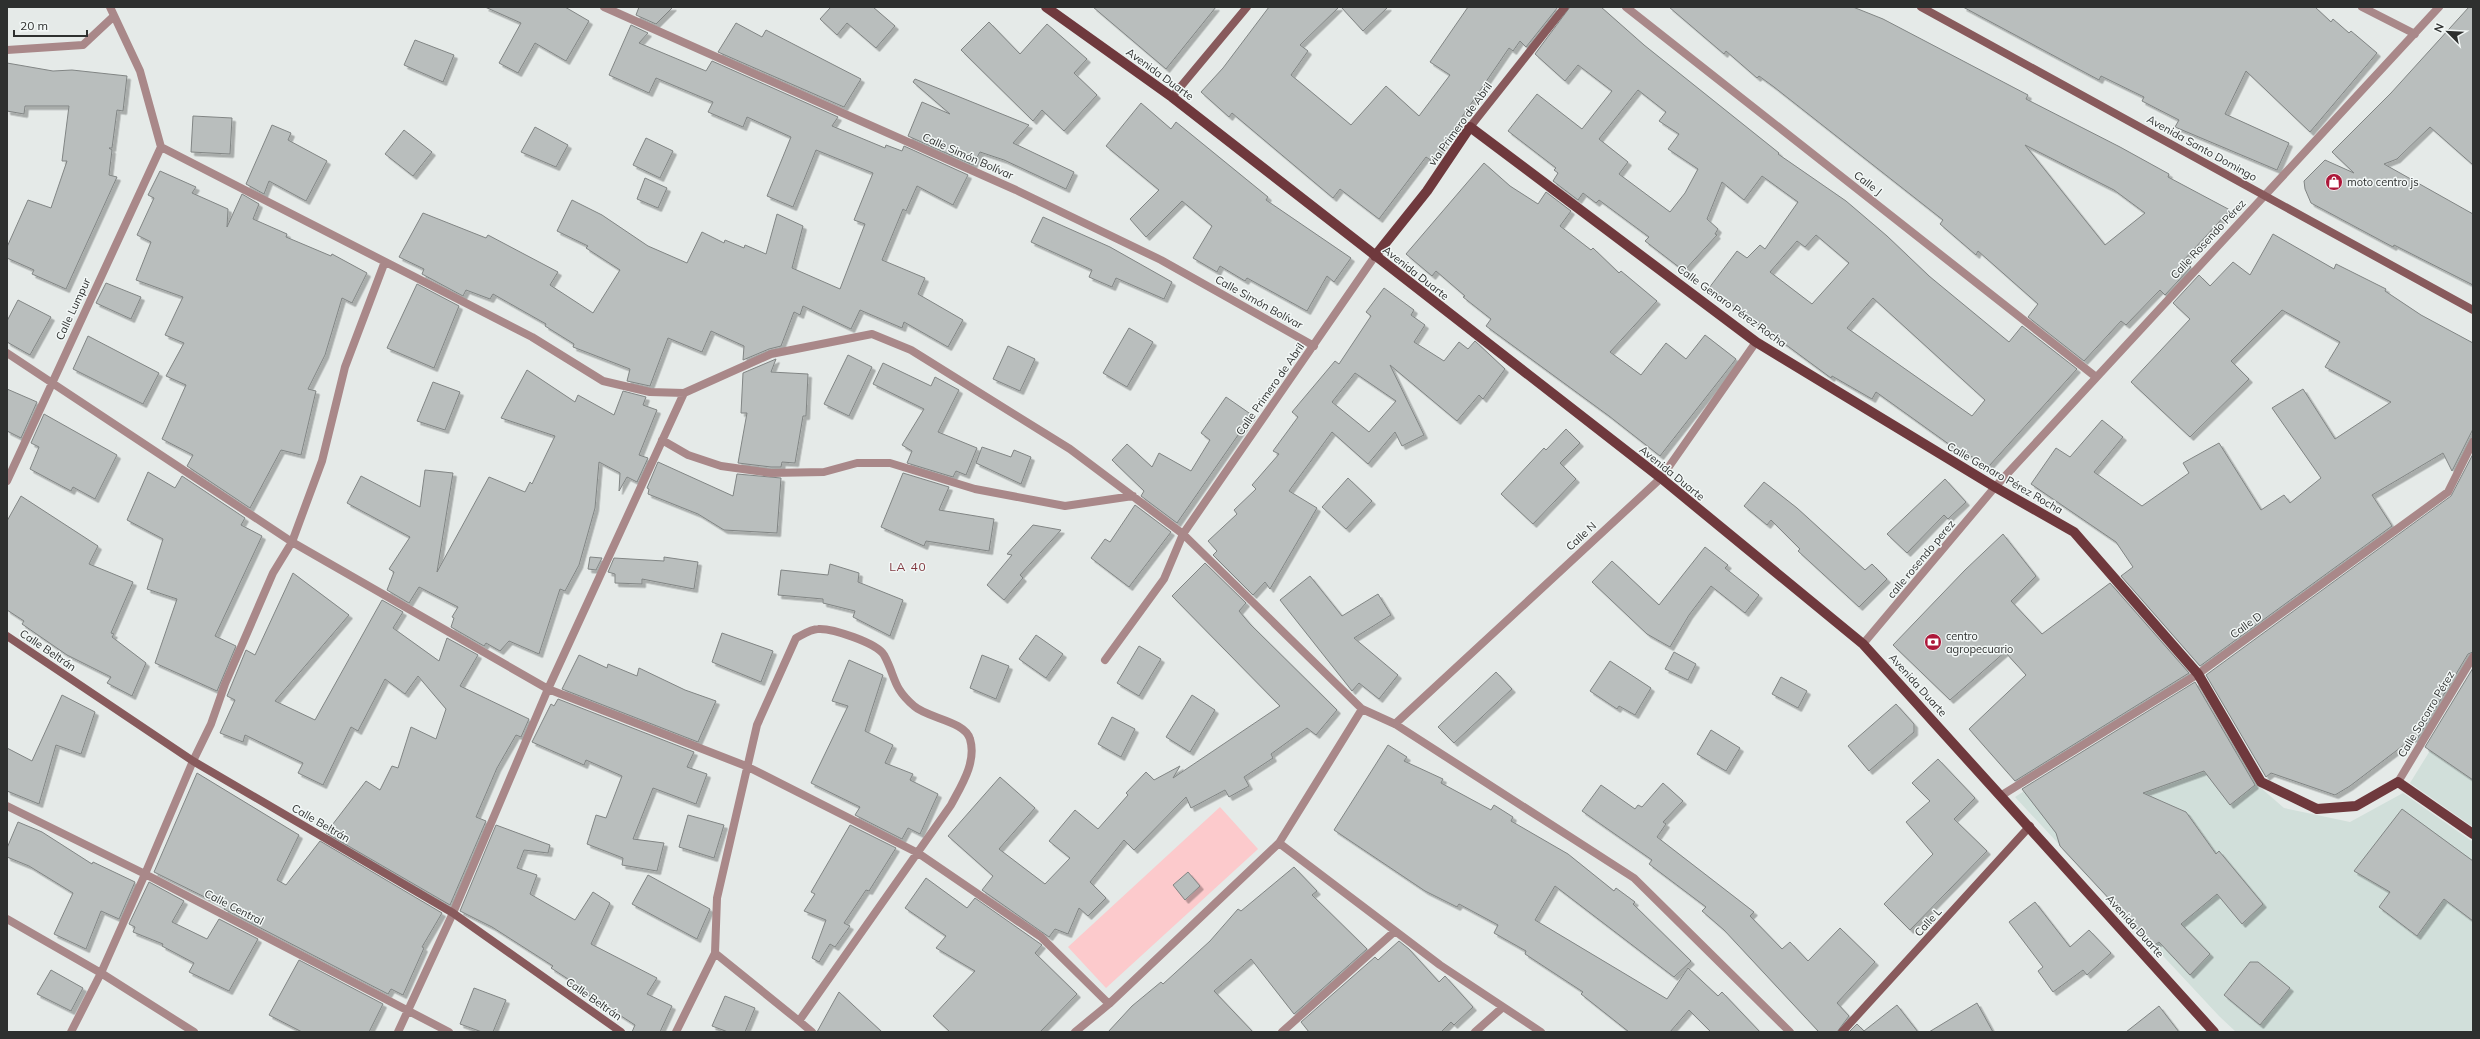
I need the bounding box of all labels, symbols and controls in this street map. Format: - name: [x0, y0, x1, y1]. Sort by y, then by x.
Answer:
- scale bar: [14, 12, 87, 38]
- north arrow: [2428, 12, 2468, 52]
- text: 20 m: [20, 18, 48, 33]
- text: N: [2431, 21, 2447, 35]
- street label: Avenida Duarte: [1124, 45, 1196, 103]
- street label: via Primero de Abril: [1425, 80, 1495, 168]
- street label: Avenida Santo Domingo: [2145, 112, 2259, 184]
- street label: Calle Simón Bolívar: [920, 130, 1016, 182]
- street label: Calle J: [1851, 168, 1885, 198]
- shop icon: moto centro js: [2324, 172, 2344, 192]
- place label: moto centro js: [2347, 175, 2419, 189]
- street label: Calle Rosendo Pérez: [2167, 196, 2249, 282]
- street label: Avenida Duarte: [1380, 243, 1452, 303]
- street label: Calle Genaro Pérez Rocha: [1675, 262, 1789, 350]
- street label: Calle Simón Bolívar: [1213, 272, 1305, 332]
- street label: Calle Lumpur: [53, 276, 93, 342]
- street label: Calle Primero de Abril: [1233, 340, 1307, 438]
- street label: Calle Genaro Pérez Rocha: [1944, 439, 2066, 517]
- street label: Avenida Duarte: [1637, 442, 1707, 504]
- street label: calle rosendo perez: [1884, 517, 1958, 601]
- street label: Calle N: [1563, 519, 1599, 553]
- district label: LA 40: [889, 559, 927, 574]
- street label: Calle D: [2227, 609, 2265, 641]
- street label: Calle Beltrán: [17, 626, 79, 674]
- place label: centro agropecuario: [1946, 629, 2013, 656]
- bank icon: centro agropecuario: [1923, 632, 1943, 652]
- street label: Avenida Duarte: [1886, 651, 1950, 719]
- street label: Calle Socorro Pérez: [2395, 668, 2457, 760]
- street label: Calle Beltrán: [289, 801, 353, 845]
- street label: Calle Central: [202, 886, 266, 928]
- street label: Avenida Duarte: [2103, 892, 2167, 960]
- street label: Calle L: [1911, 905, 1945, 939]
- street label: Calle Beltrán: [563, 975, 625, 1023]

